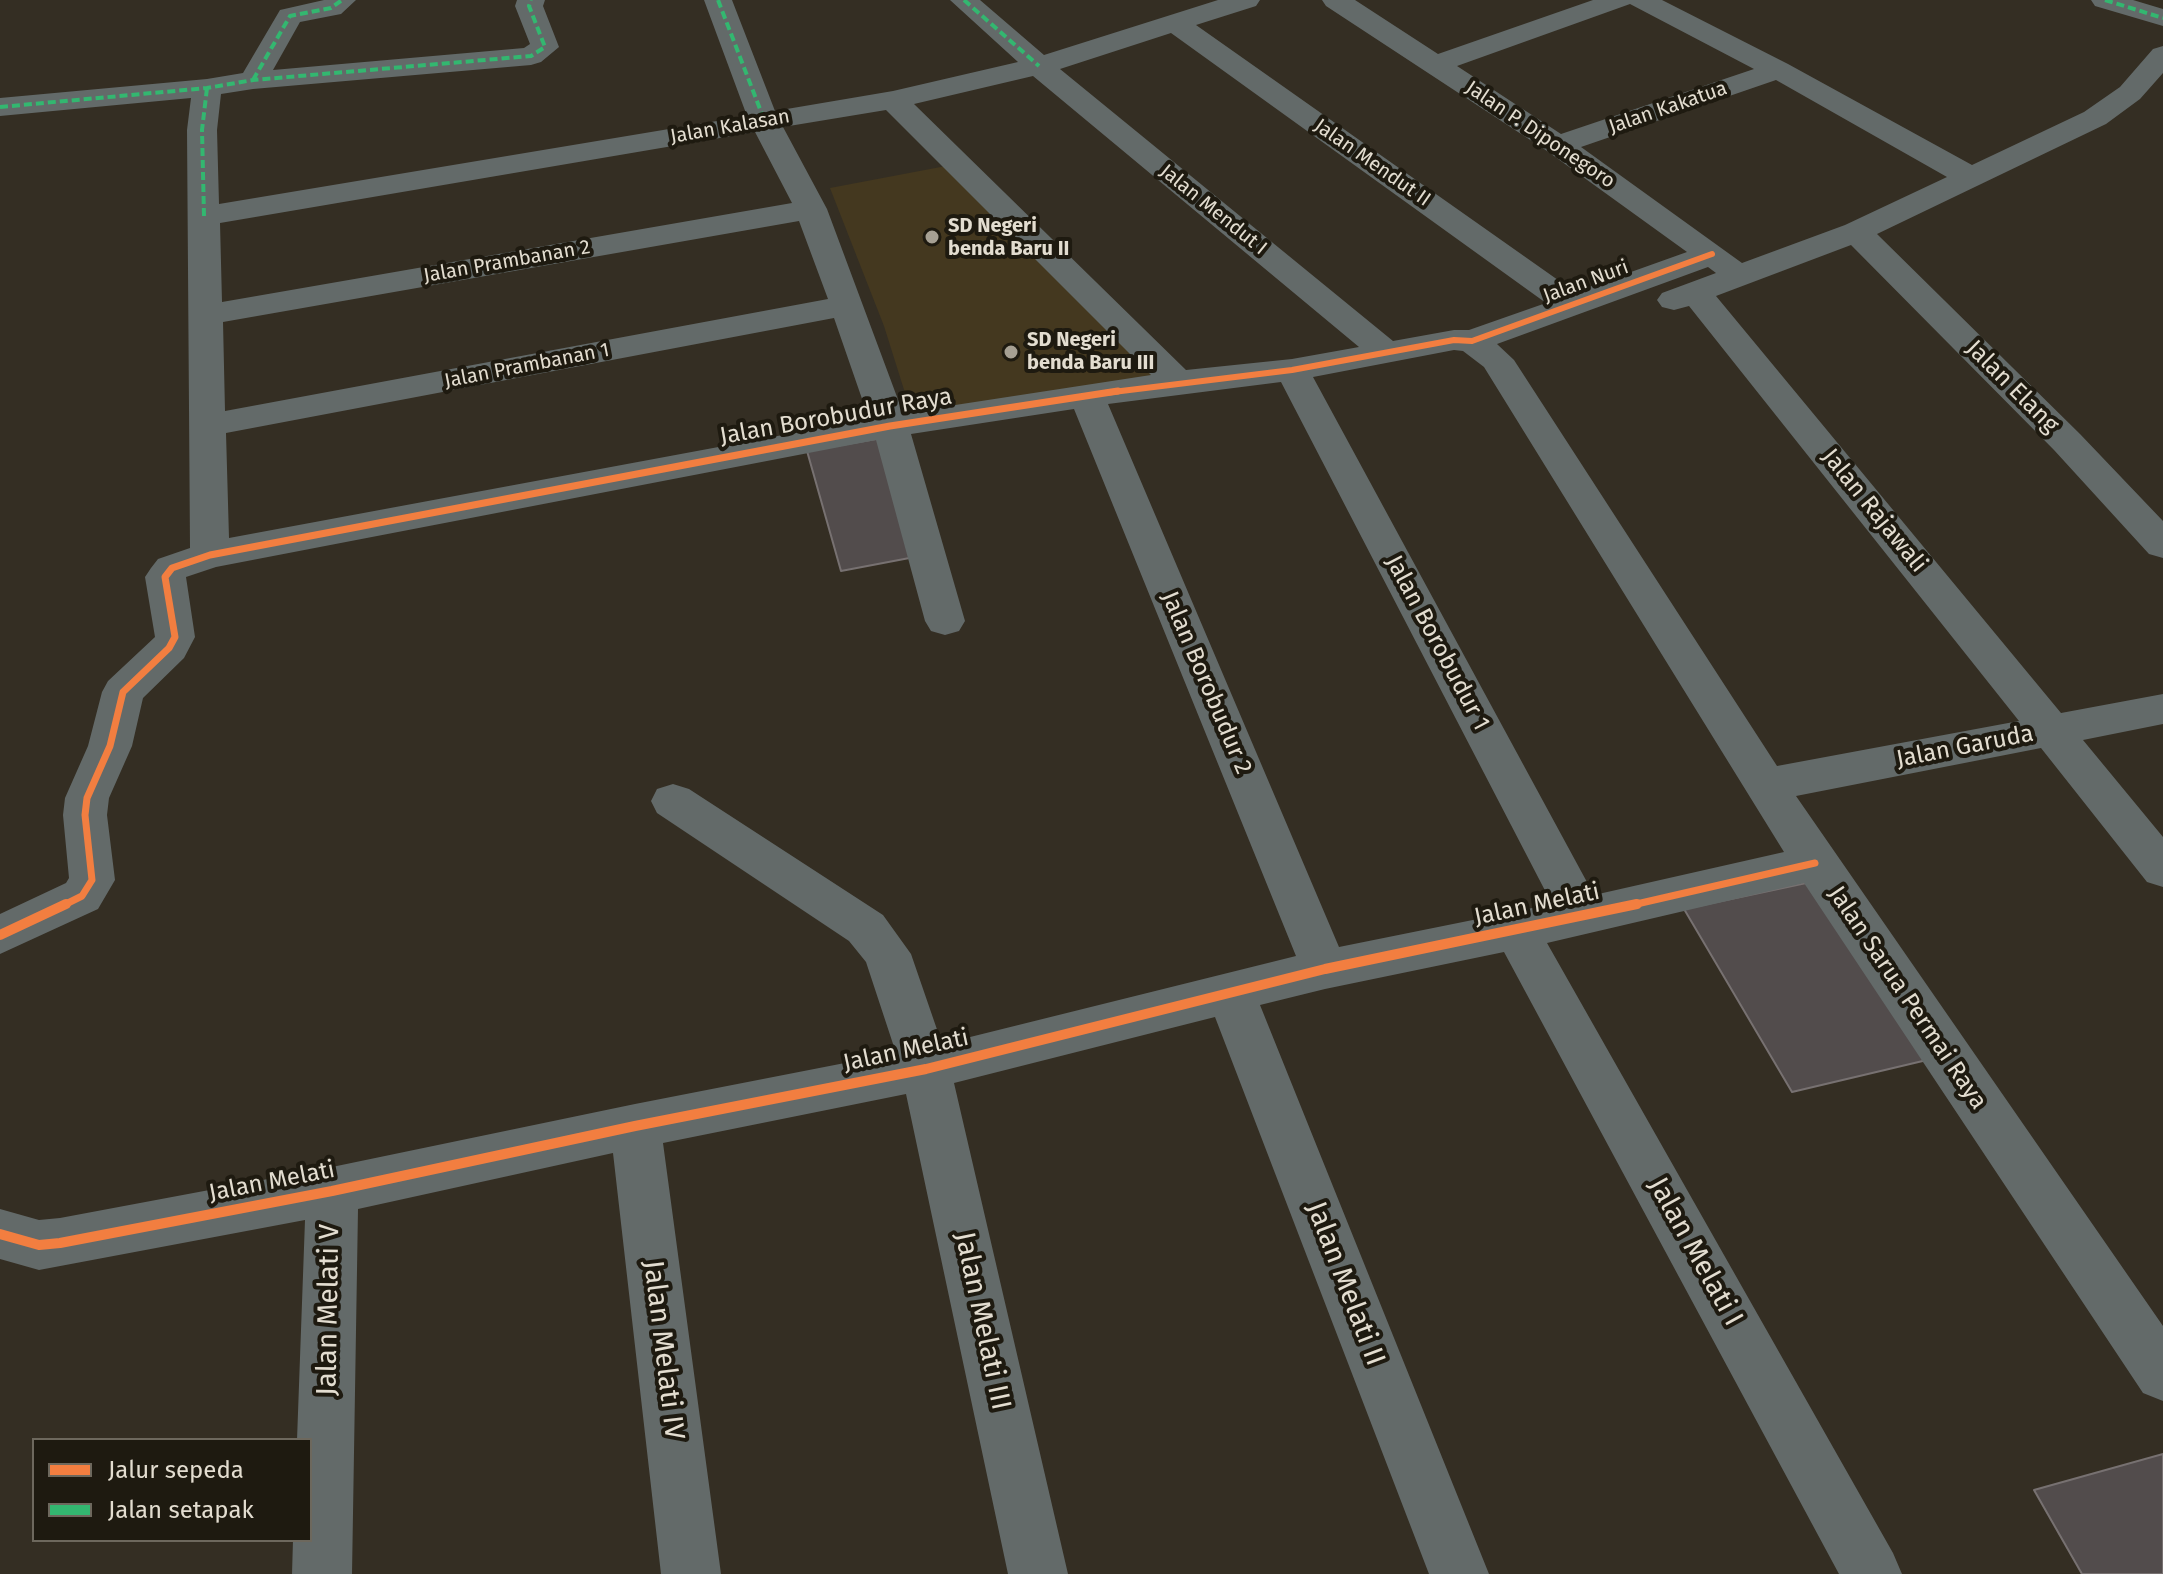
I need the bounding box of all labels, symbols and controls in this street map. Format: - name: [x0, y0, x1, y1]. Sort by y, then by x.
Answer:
- street label: Jalan P. Diponegoro: [1461, 76, 1619, 194]
- street label: Jalan Kakatua: [1606, 77, 1730, 139]
- street label: Jalan Kalasan: [668, 105, 792, 149]
- street label: Jalan Mendut II: [1309, 114, 1435, 212]
- street label: Jalan Mendut I: [1155, 160, 1271, 260]
- place label: SD Negeri benda Baru II: [948, 214, 1069, 261]
- marker: SD Negeri benda Baru II: [923, 228, 941, 246]
- street label: Jalan Prambanan 2: [422, 236, 592, 288]
- street label: Jalan Nuri: [1540, 255, 1632, 309]
- place label: SD Negeri benda Baru III: [1027, 328, 1154, 375]
- street label: Jalan Elang: [1959, 334, 2065, 440]
- street label: Jalan Prambanan 1: [442, 338, 612, 394]
- marker: SD Negeri benda Baru III: [1002, 343, 1020, 361]
- street label: Jalan Borobudur Raya: [718, 382, 954, 452]
- street label: Jalan Rajawali: [1815, 443, 1933, 579]
- street label: Jalan Borobudur 1: [1379, 550, 1495, 736]
- street label: Jalan Borobudur 2: [1155, 587, 1257, 779]
- street label: Jalan Garuda: [1894, 720, 2036, 774]
- street label: Jalan Melati: [1472, 878, 1602, 932]
- street label: Jalan Sarua Permai Raya: [1822, 881, 1992, 1115]
- street label: Jalan Melati: [841, 1024, 971, 1078]
- street label: Jalan Melati: [207, 1156, 337, 1208]
- street label: Jalan Melati I: [1640, 1172, 1750, 1332]
- street label: Jalan Melati II: [1298, 1197, 1392, 1371]
- street label: Jalan Melati V: [311, 1224, 347, 1396]
- street label: Jalan Melati III: [947, 1229, 1017, 1413]
- street label: Jalan Melati IV: [635, 1259, 691, 1441]
- legend: [32, 1438, 312, 1542]
- text: Jalur sepeda: [108, 1456, 244, 1484]
- text: Jalan setapak: [108, 1496, 254, 1524]

